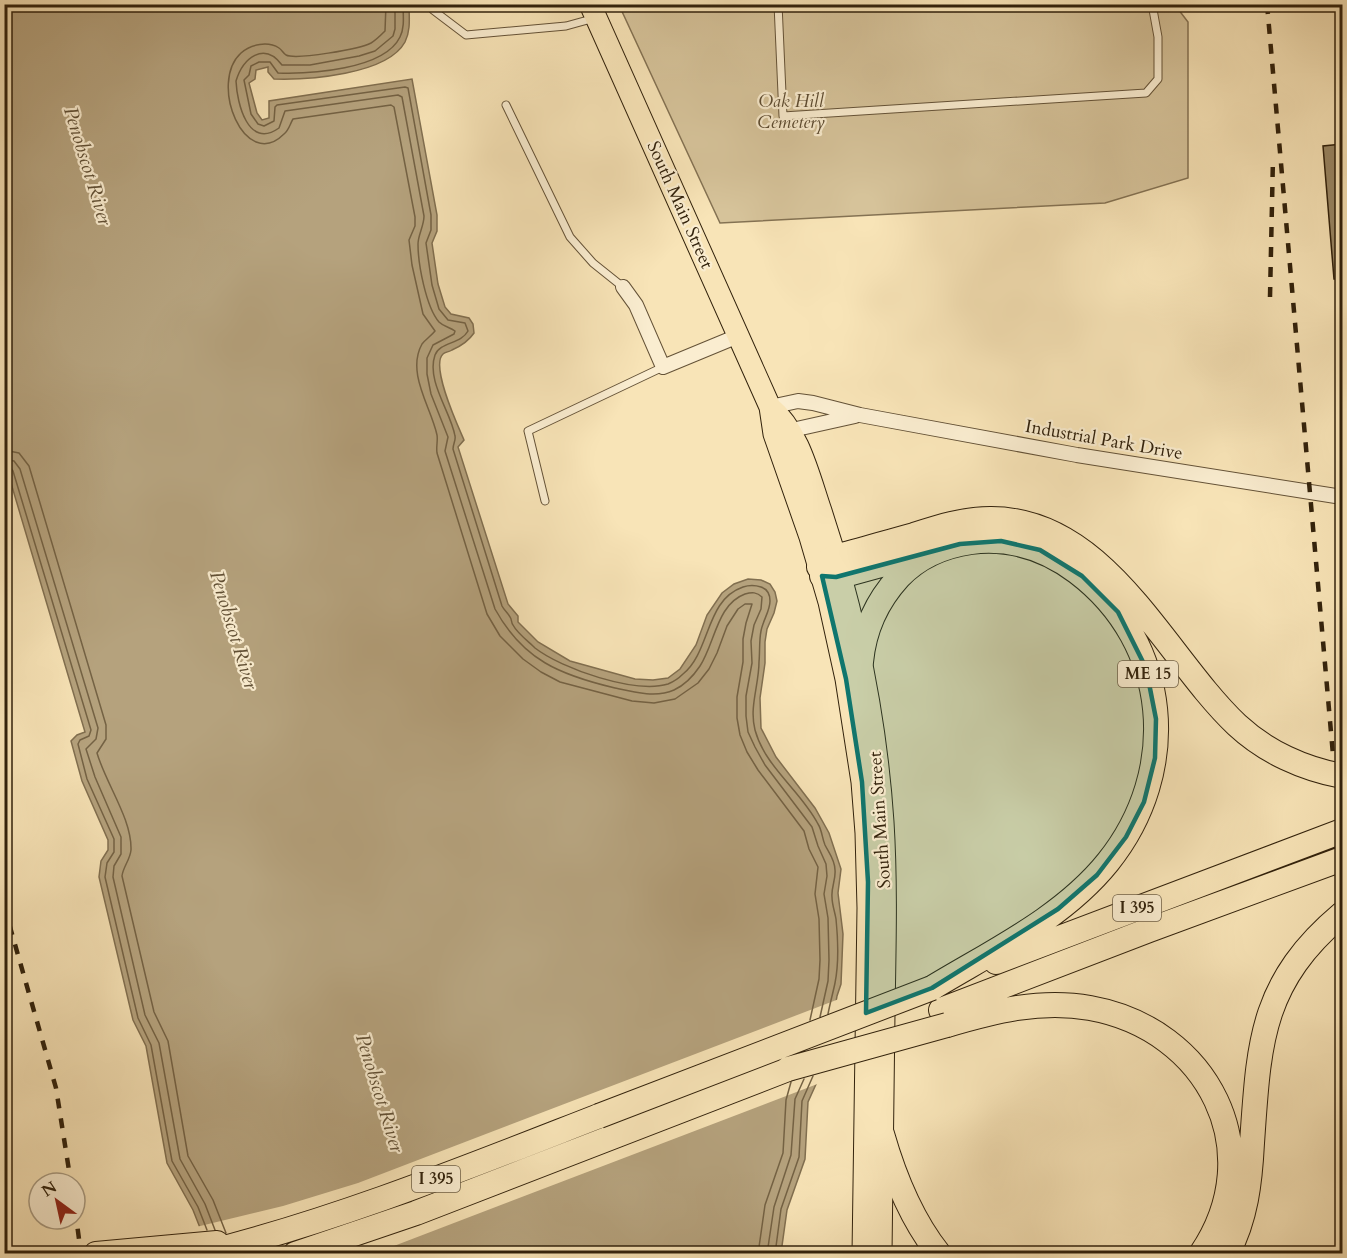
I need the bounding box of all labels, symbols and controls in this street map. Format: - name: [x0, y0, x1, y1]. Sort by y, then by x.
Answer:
- park label: Oak Hill Cemetery: [757, 89, 825, 135]
- water label: Penobscot River: [57, 103, 119, 230]
- street label: South Main Street: [641, 137, 719, 273]
- street label: Industrial Park Drive: [1023, 414, 1185, 466]
- water label: Penobscot River: [203, 567, 265, 694]
- road number: ME 15: [1118, 661, 1178, 687]
- street label: South Main Street: [863, 750, 897, 889]
- road number: I 395: [1113, 895, 1161, 921]
- water label: Penobscot River: [349, 1030, 411, 1157]
- road number: I 395: [412, 1166, 460, 1192]
- north arrow: [27, 1171, 87, 1231]
- text: N: [38, 1176, 61, 1202]

